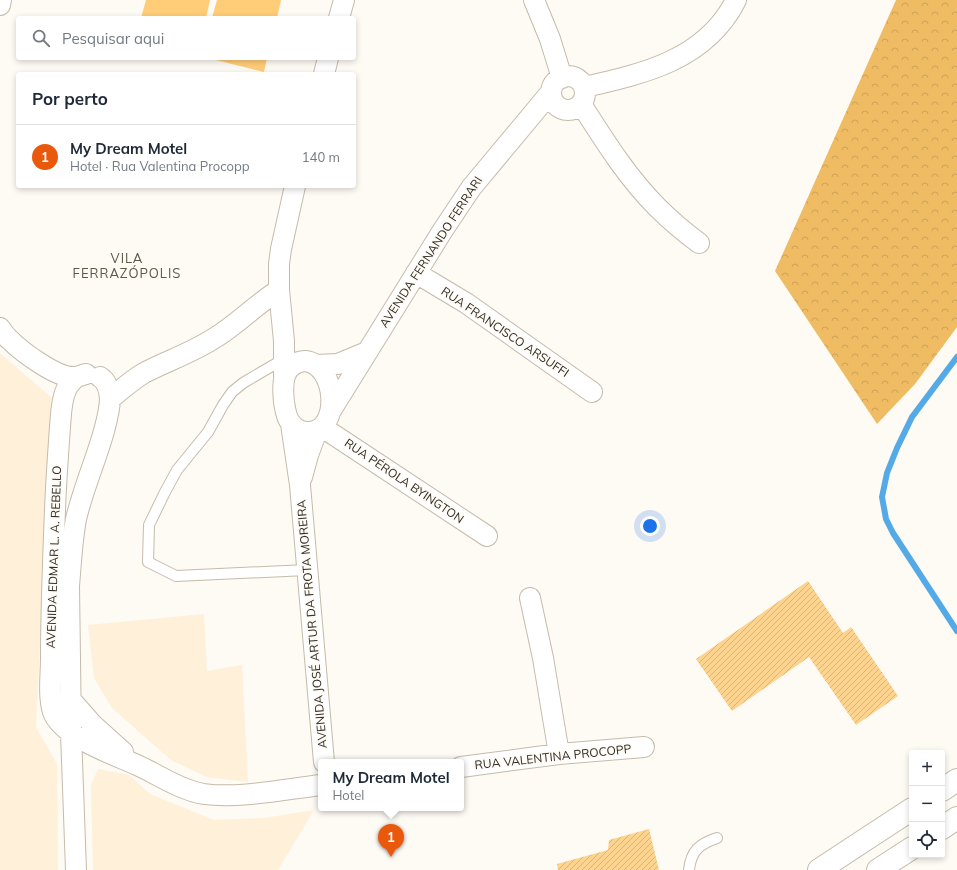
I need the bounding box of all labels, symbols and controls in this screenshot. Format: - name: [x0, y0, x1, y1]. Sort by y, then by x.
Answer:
- search box: [16, 16, 356, 60]
- icon: search: [30, 27, 52, 49]
- text: Pesquisar aqui: [62, 29, 164, 48]
- text: Por perto: [32, 88, 108, 109]
- text: My Dream Motel: [70, 139, 187, 158]
- text: 1: [41, 149, 49, 165]
- text: 140 m: [302, 149, 340, 165]
- text: Hotel · Rua Valentina Procopp: [70, 158, 250, 174]
- street label: AVENIDA FERNANDO FERRARI: [376, 173, 485, 330]
- district label: VILA FERRAZÓPOLIS: [73, 250, 181, 281]
- street label: RUA FRANCISCO ARSUFFI: [439, 283, 572, 380]
- street label: RUA PÉROLA BYINGTON: [342, 435, 467, 526]
- street label: AVENIDA EDMAR L. A. REBELLO: [43, 465, 64, 649]
- street label: AVENIDA JOSÉ ARTUR DA FROTA MOREIRA: [293, 499, 330, 749]
- your location: [640, 516, 660, 536]
- street label: RUA VALENTINA PROCOPP: [474, 741, 632, 772]
- map controls: [909, 750, 945, 858]
- button: +: [909, 750, 945, 786]
- popup: [318, 759, 464, 811]
- text: My Dream Motel: [332, 768, 450, 787]
- button: −: [909, 786, 945, 822]
- text: Hotel: [332, 787, 364, 803]
- button: locate: [909, 822, 945, 858]
- pin: 1: [378, 824, 404, 857]

